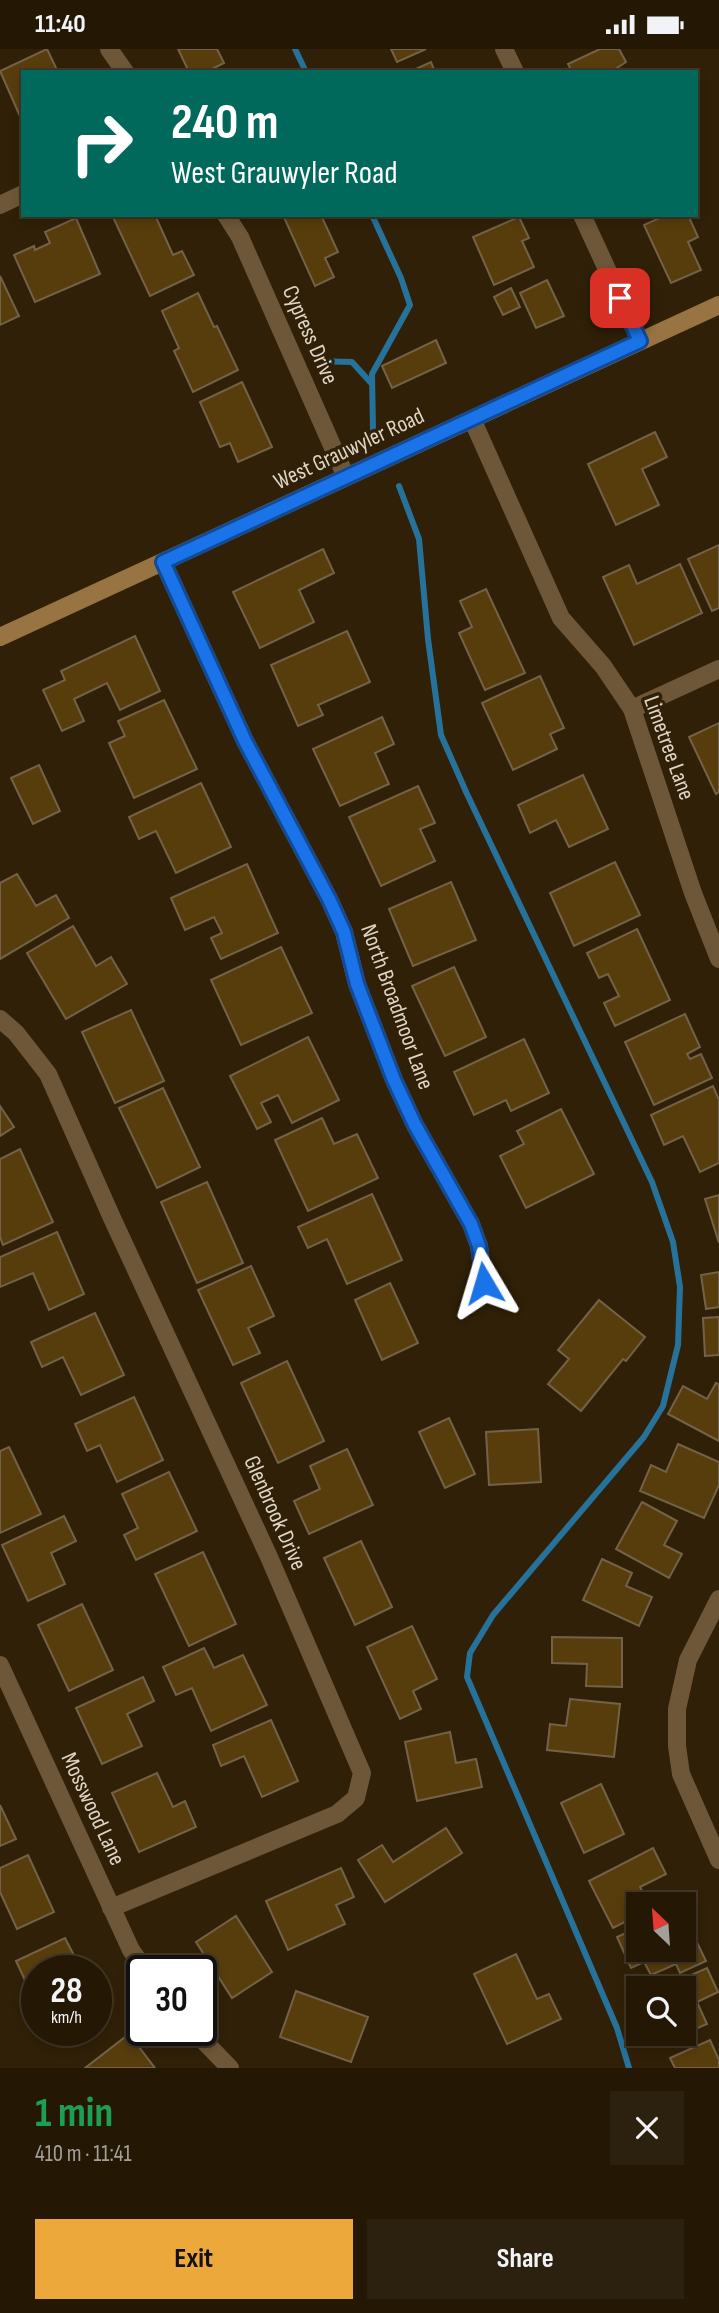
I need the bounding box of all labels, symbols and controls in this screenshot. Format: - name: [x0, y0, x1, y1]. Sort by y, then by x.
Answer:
- text: 11:40: [35, 9, 86, 40]
- text: 240 m: [171, 94, 279, 153]
- icon: right: [56, 98, 147, 189]
- text: West Grauwyler Road: [171, 154, 398, 193]
- pin: [590, 268, 650, 328]
- icon: arrive: [601, 279, 639, 317]
- street label: Cypress Drive: [276, 281, 344, 389]
- street label: West Grauwyler Road: [269, 402, 429, 496]
- street label: Limetree Lane: [637, 692, 701, 804]
- street label: North Broadmoor Lane: [354, 921, 440, 1093]
- position arrow: [447, 1246, 521, 1320]
- street label: Glenbrook Drive: [237, 1451, 313, 1575]
- street label: Mosswood Lane: [55, 1748, 131, 1870]
- north arrow: [626, 1892, 696, 1962]
- map controls: [626, 1892, 696, 2046]
- speed limit sign: 30: [126, 1955, 217, 2046]
- text: 28: [51, 1970, 82, 2013]
- button: search: [626, 1976, 696, 2046]
- text: km/h: [51, 2007, 82, 2028]
- text: 1 min: [35, 2088, 113, 2139]
- button: close: [610, 2091, 684, 2165]
- text: 410 m · 11:41: [35, 2140, 132, 2168]
- button: Exit: [35, 2219, 353, 2299]
- button: Share: [367, 2219, 684, 2299]

